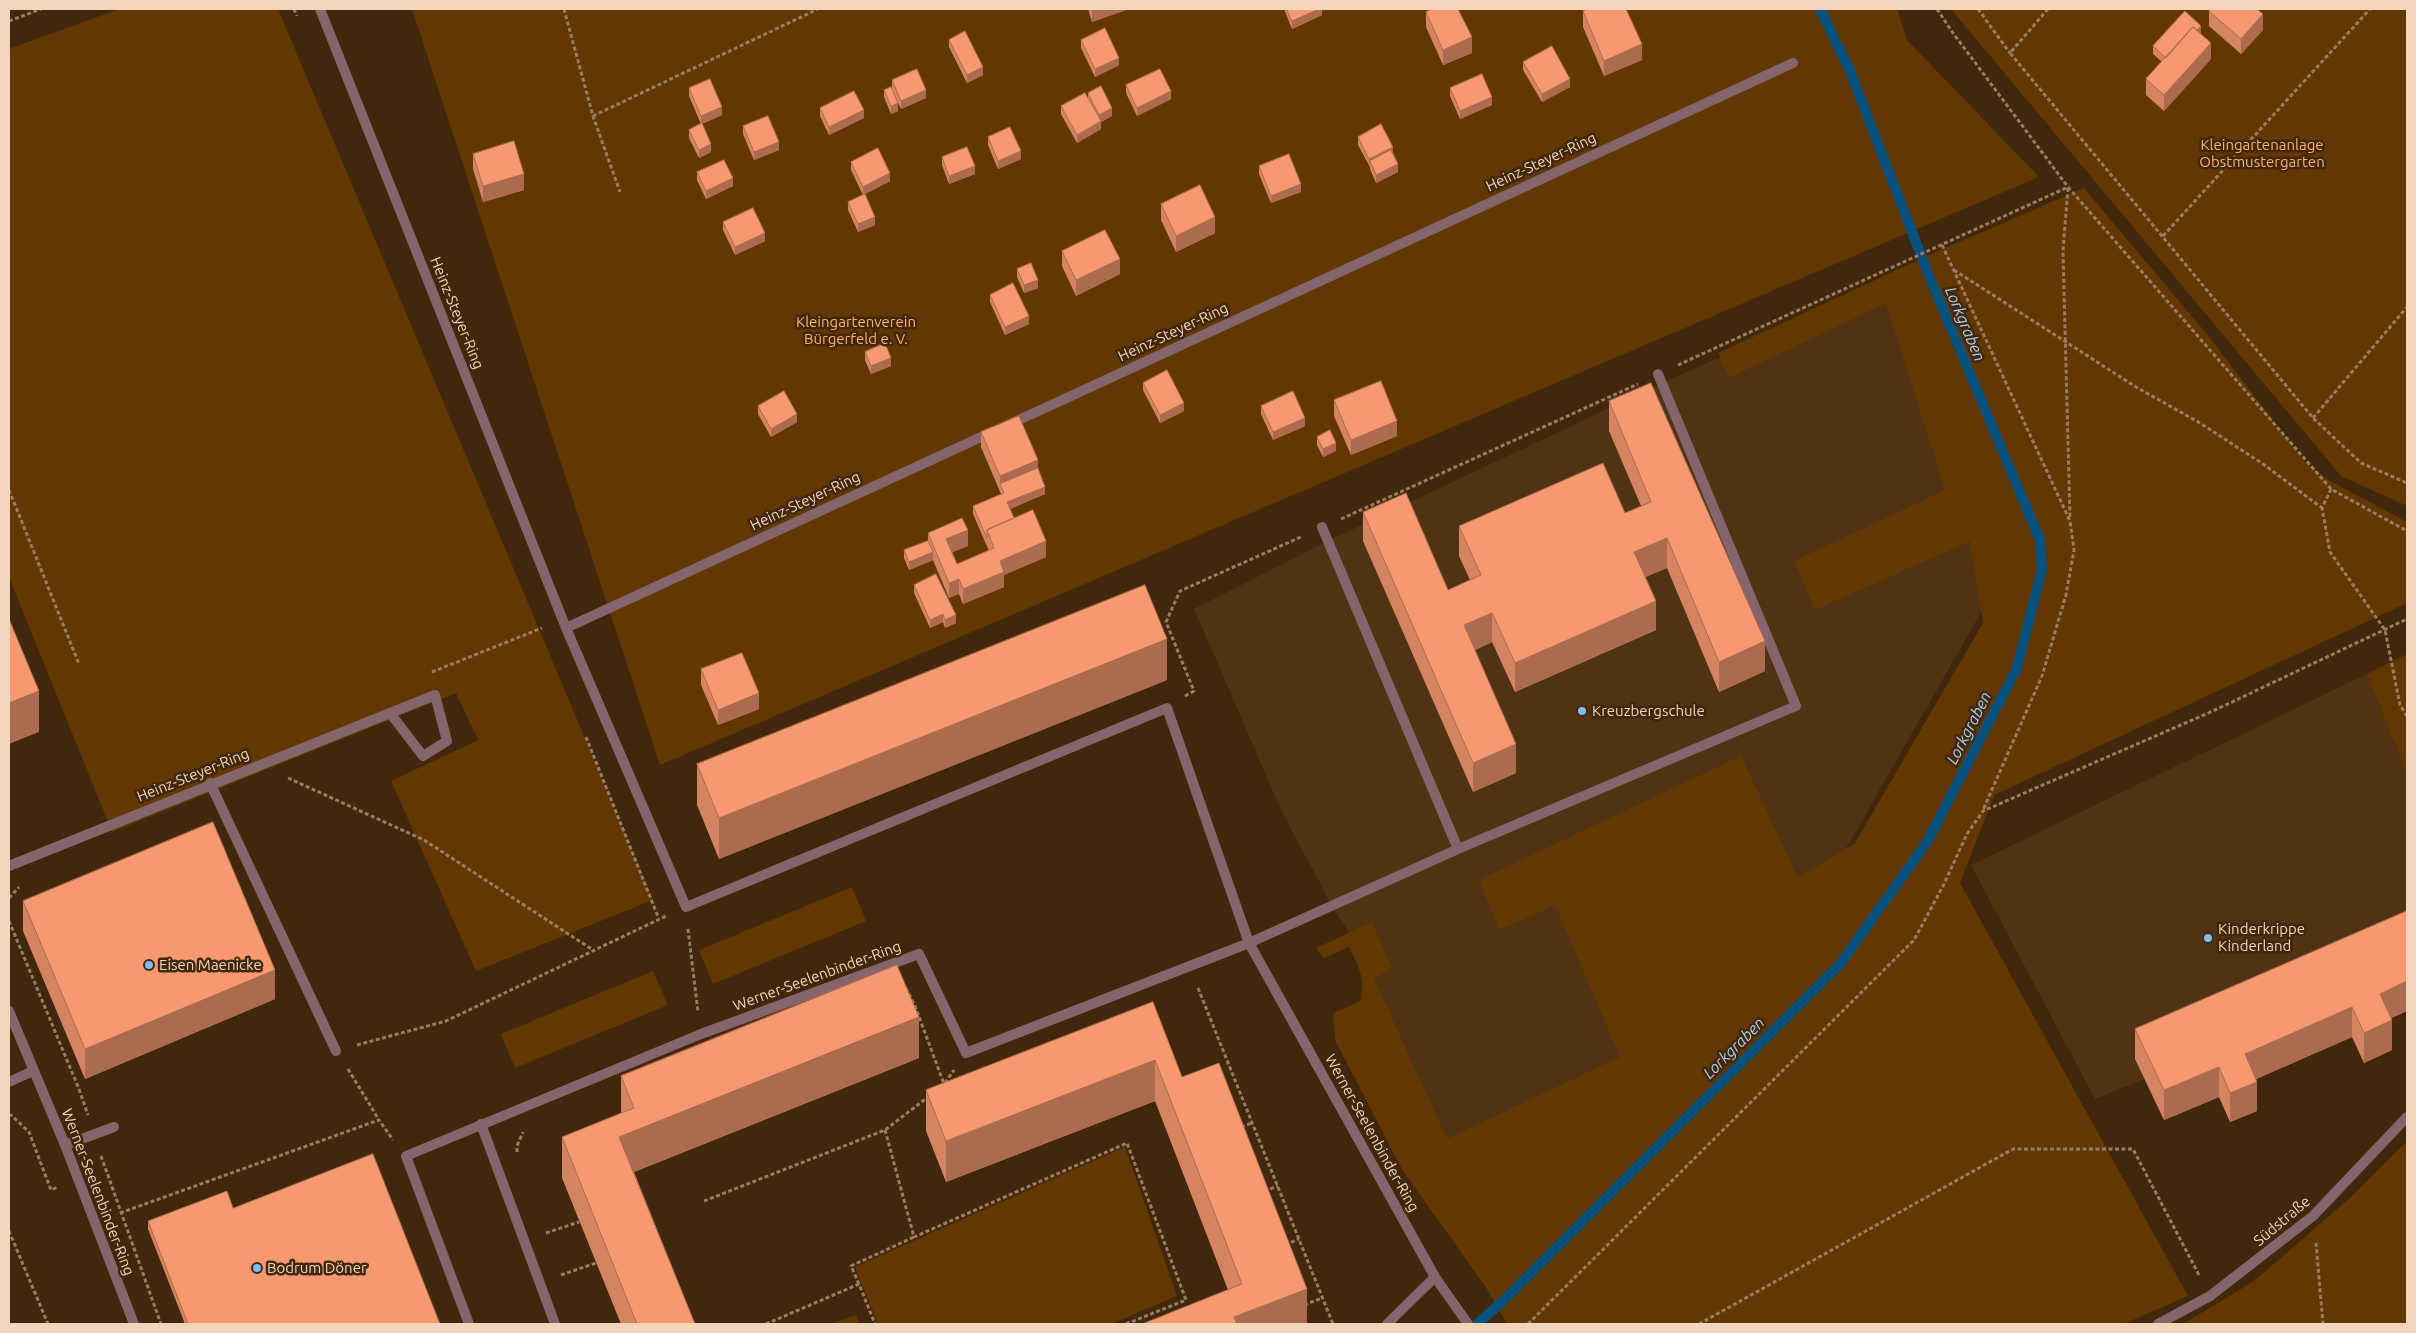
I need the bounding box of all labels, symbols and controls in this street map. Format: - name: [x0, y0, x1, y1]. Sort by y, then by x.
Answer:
- street label: Heinz-Steyer-Ring: [1483, 129, 1599, 195]
- park label: Kleingartenanlage Obstmustergarten: [2199, 136, 2325, 171]
- street label: Heinz-Steyer-Ring: [426, 254, 488, 372]
- water label: Lorkgraben: [1941, 284, 1989, 364]
- street label: Heinz-Steyer-Ring: [1115, 299, 1231, 365]
- park label: Kleingartenverein Bürgerfeld e. V.: [796, 313, 916, 348]
- street label: Heinz-Steyer-Ring: [747, 468, 863, 534]
- water label: Lorkgraben: [1943, 688, 1995, 768]
- place label: Kreuzbergschule: [1592, 702, 1705, 720]
- marker: Kreuzbergschule: [1576, 705, 1588, 717]
- street label: Heinz-Steyer-Ring: [134, 744, 252, 806]
- place label: Kinderkrippe Kinderland: [2218, 920, 2305, 955]
- marker: Kinderkrippe Kinderland: [2202, 932, 2214, 944]
- street label: Werner-Seelenbinder-Ring: [731, 937, 903, 1015]
- place label: Eisen Maenicke: [159, 956, 262, 974]
- marker: Eisen Maenicke: [143, 959, 155, 971]
- water label: Lorkgraben: [1699, 1013, 1769, 1083]
- street label: Werner-Seelenbinder-Ring: [1321, 1051, 1423, 1215]
- street label: Werner-Seelenbinder-Ring: [58, 1106, 138, 1278]
- street label: Südstraße: [2250, 1192, 2314, 1250]
- place label: Bodrum Döner: [267, 1259, 367, 1277]
- marker: Bodrum Döner: [251, 1262, 263, 1274]

